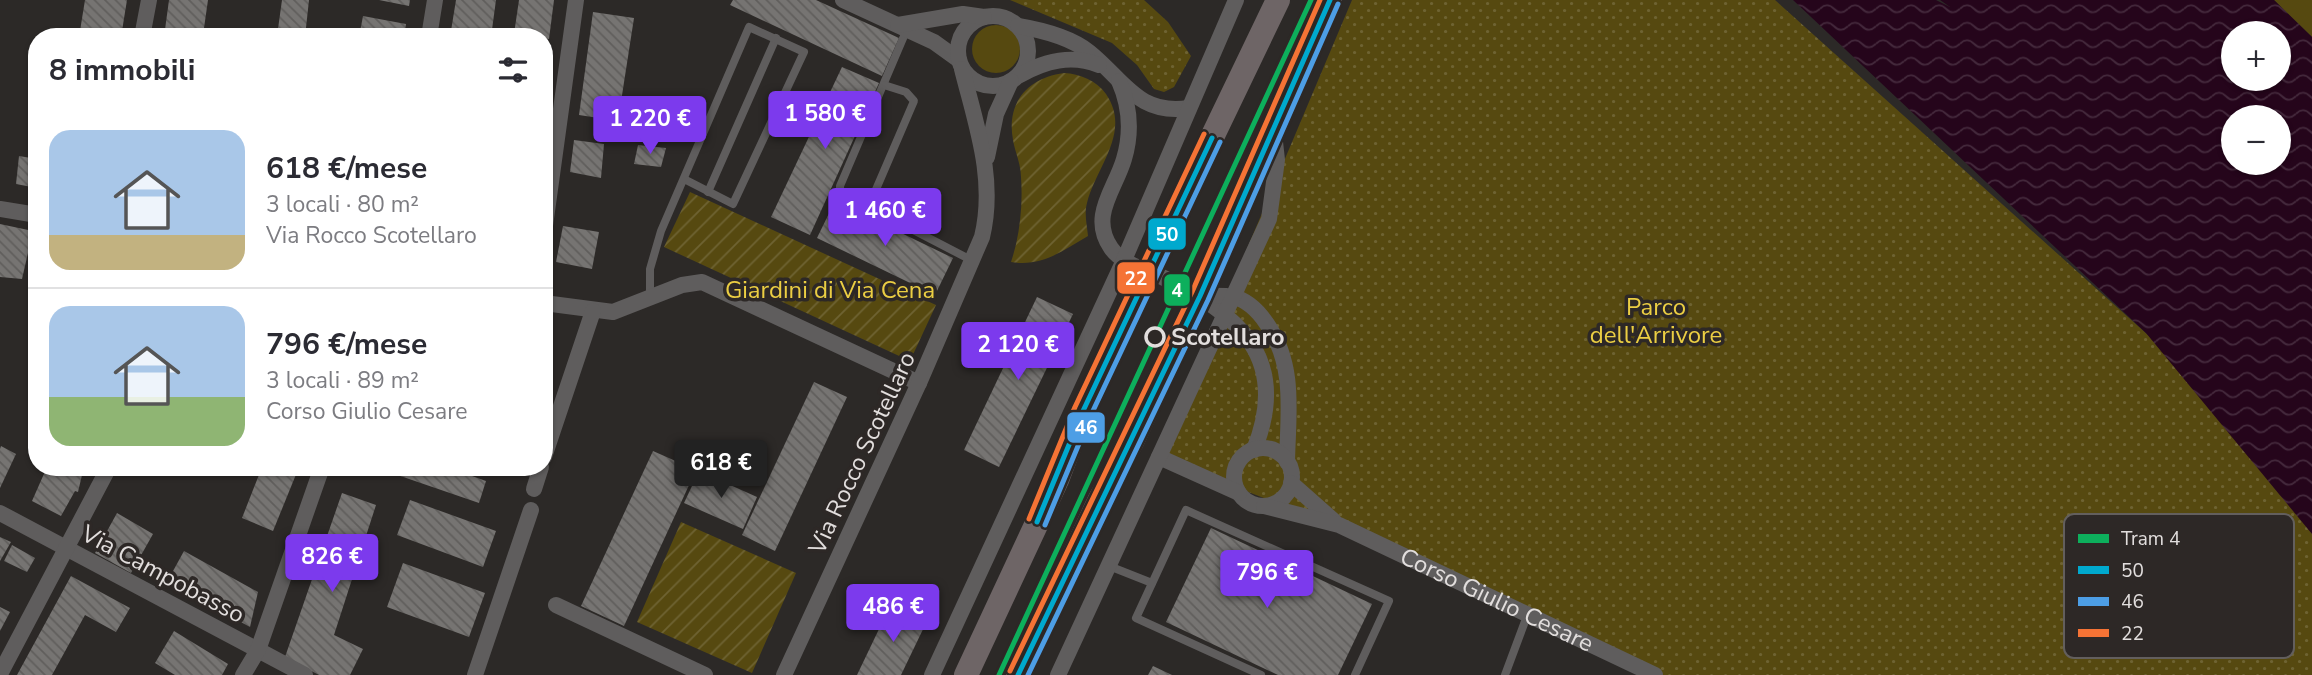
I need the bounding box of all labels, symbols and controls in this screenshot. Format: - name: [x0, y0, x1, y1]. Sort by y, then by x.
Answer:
- map controls: [2221, 21, 2291, 175]
- button: +: [2221, 21, 2291, 91]
- text: 8 immobili: [49, 50, 196, 91]
- icon: filters: [494, 51, 532, 89]
- pin: 1 580 €: [760, 92, 890, 151]
- pin: 1 220 €: [585, 96, 715, 156]
- text: 1 580 €: [784, 98, 866, 129]
- text: 1 220 €: [609, 103, 691, 134]
- button: −: [2221, 105, 2291, 175]
- text: 618 €/mese: [266, 148, 427, 189]
- icon: home: [105, 158, 189, 242]
- pin: 1 460 €: [820, 188, 950, 248]
- text: 3 locali · 80 m²: [266, 189, 419, 220]
- text: 1 460 €: [844, 195, 926, 226]
- line badge: 50: [1147, 217, 1187, 251]
- text: Via Rocco Scotellaro: [266, 220, 477, 251]
- text: 50: [1156, 222, 1178, 248]
- line badge: 22: [1116, 261, 1156, 295]
- text: 22: [1125, 266, 1147, 292]
- line badge: 4: [1163, 273, 1191, 307]
- park label: Giardini di Via Cena: [725, 274, 935, 306]
- text: 4: [1171, 278, 1183, 304]
- park label: Parco dell'Arrivore: [1590, 291, 1722, 351]
- place label: Scotellaro: [1171, 321, 1285, 353]
- pin: 2 120 €: [953, 322, 1083, 382]
- text: 796 €/mese: [266, 324, 427, 365]
- marker: Scotellaro: [1145, 327, 1165, 347]
- text: 2 120 €: [977, 329, 1059, 360]
- icon: home: [105, 334, 189, 418]
- street label: Via Rocco Scotellaro: [801, 347, 923, 560]
- text: 3 locali · 89 m²: [266, 365, 419, 396]
- text: Corso Giulio Cesare: [266, 396, 468, 427]
- line badge: 46: [1066, 411, 1106, 444]
- text: 46: [1075, 415, 1097, 441]
- pin: 618 €: [672, 440, 770, 500]
- text: 618 €: [690, 447, 752, 478]
- legend: [2064, 514, 2294, 658]
- street label: Via Campobasso: [75, 517, 250, 630]
- text: Tram 4: [2121, 526, 2180, 552]
- pin: 826 €: [283, 534, 381, 594]
- street label: Corso Giulio Cesare: [1395, 540, 1599, 659]
- text: 826 €: [301, 541, 363, 572]
- pin: 796 €: [1218, 550, 1316, 610]
- text: 796 €: [1236, 557, 1298, 588]
- text: 50: [2121, 558, 2144, 584]
- pin: 486 €: [844, 584, 942, 644]
- text: 46: [2121, 589, 2144, 615]
- text: 486 €: [862, 591, 924, 622]
- text: 22: [2121, 621, 2144, 647]

